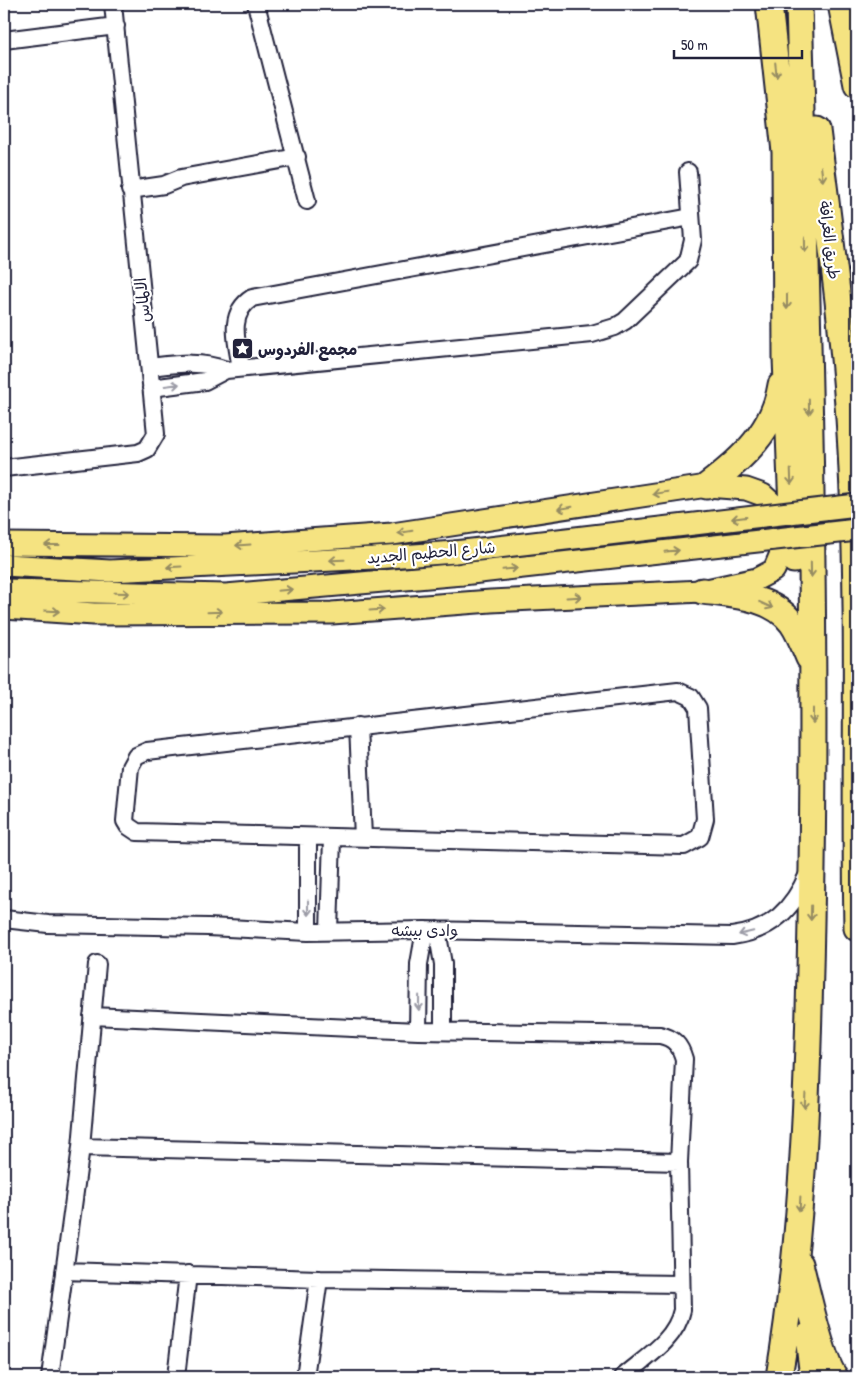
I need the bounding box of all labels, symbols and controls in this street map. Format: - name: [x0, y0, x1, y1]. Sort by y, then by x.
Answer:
- scale bar: [674, 28, 801, 60]
- text: 50 m: [681, 34, 708, 55]
- one-way arrow: [771, 61, 781, 77]
- one-way arrow: [817, 165, 827, 181]
- street label: طريق الغرافة: [814, 199, 846, 281]
- one-way arrow: [801, 237, 810, 253]
- street label: الالماس: [129, 277, 155, 323]
- one-way arrow: [782, 293, 791, 309]
- place icon: مجمع الفردوس: [230, 337, 254, 361]
- place label: مجمع الفردوس: [258, 338, 357, 361]
- one-way arrow: [164, 380, 180, 390]
- one-way arrow: [805, 399, 814, 415]
- one-way arrow: [786, 468, 796, 485]
- one-way arrow: [653, 488, 669, 498]
- one-way arrow: [558, 503, 574, 513]
- one-way arrow: [732, 513, 748, 523]
- one-way arrow: [397, 528, 413, 538]
- street label: شارع الحطيم الجديد: [366, 535, 496, 571]
- one-way arrow: [44, 540, 60, 550]
- one-way arrow: [235, 540, 251, 549]
- one-way arrow: [664, 546, 680, 556]
- one-way arrow: [329, 555, 345, 564]
- one-way arrow: [807, 562, 816, 578]
- one-way arrow: [167, 563, 183, 572]
- one-way arrow: [502, 564, 518, 574]
- one-way arrow: [276, 585, 292, 595]
- one-way arrow: [114, 588, 130, 598]
- one-way arrow: [566, 593, 582, 602]
- one-way arrow: [758, 600, 773, 610]
- one-way arrow: [369, 605, 385, 614]
- one-way arrow: [44, 607, 60, 616]
- one-way arrow: [206, 607, 223, 617]
- one-way arrow: [808, 708, 818, 724]
- one-way arrow: [303, 900, 313, 916]
- one-way arrow: [806, 905, 816, 921]
- street label: وادى بيشه: [391, 919, 459, 941]
- one-way arrow: [738, 929, 754, 938]
- one-way arrow: [414, 994, 424, 1011]
- one-way arrow: [800, 1093, 809, 1109]
- one-way arrow: [795, 1195, 804, 1211]

